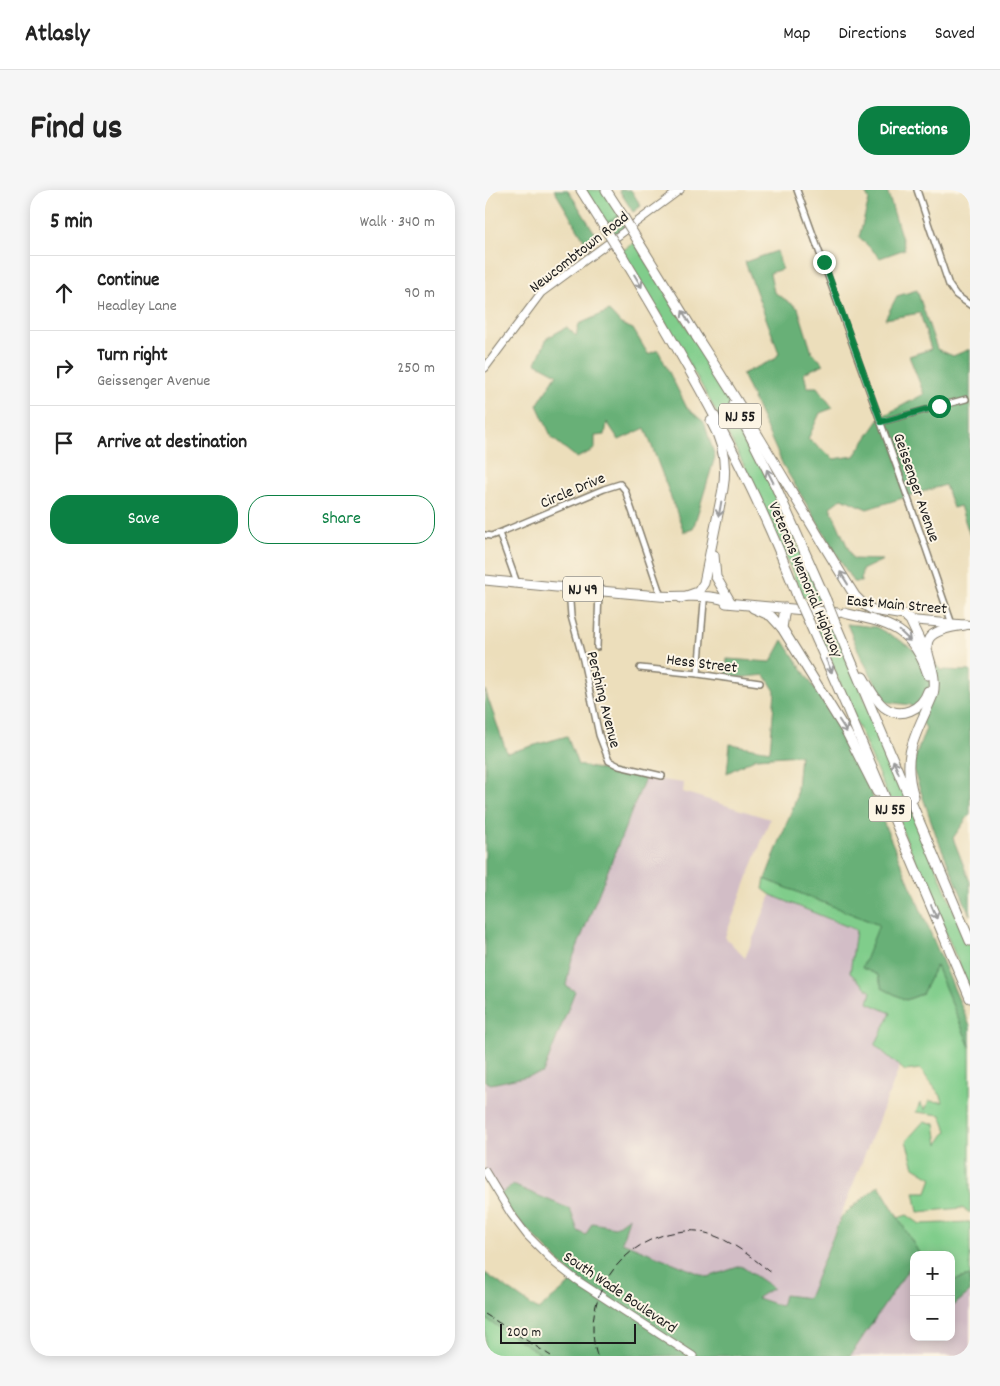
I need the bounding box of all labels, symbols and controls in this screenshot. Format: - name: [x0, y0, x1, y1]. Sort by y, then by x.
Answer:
- text: Atlasly: [25, 18, 89, 52]
- text: Map: [783, 22, 810, 47]
- text: Directions: [838, 22, 907, 47]
- text: Saved: [935, 22, 975, 47]
- text: Find us: [30, 105, 122, 155]
- button: Directions: [858, 106, 970, 155]
- street label: Newcombtown Road: [525, 207, 634, 299]
- text: 5 min: [50, 208, 93, 238]
- text: Walk · 340 m: [360, 211, 435, 234]
- route end: [813, 251, 836, 274]
- text: Continue: [97, 268, 159, 295]
- one-way arrow: [633, 274, 643, 288]
- icon: ahead: [50, 279, 78, 307]
- text: 90 m: [404, 282, 435, 305]
- text: Headley Lane: [97, 295, 177, 318]
- one-way arrow: [680, 311, 690, 325]
- text: Turn right: [97, 343, 168, 370]
- icon: right: [50, 354, 78, 382]
- text: 250 m: [397, 357, 435, 380]
- text: Geissenger Avenue: [97, 370, 210, 393]
- route start: [928, 395, 951, 418]
- road number: NJ 55: [719, 404, 761, 428]
- icon: arrive: [50, 429, 78, 457]
- text: Arrive at destination: [97, 430, 247, 457]
- street label: Geissenger Avenue: [886, 430, 945, 545]
- street label: Circle Drive: [537, 467, 609, 515]
- one-way arrow: [765, 469, 774, 484]
- button: Save: [50, 495, 238, 544]
- button: Share: [248, 495, 435, 544]
- street label: Veterans Memorial Highway: [761, 499, 848, 662]
- one-way arrow: [714, 501, 724, 517]
- one-way arrow: [838, 571, 848, 585]
- road number: NJ 49: [563, 576, 603, 602]
- street label: East Main Street: [846, 590, 948, 621]
- one-way arrow: [899, 630, 911, 642]
- street label: Pershing Avenue: [579, 649, 626, 750]
- street label: Hess Street: [665, 649, 739, 680]
- one-way arrow: [824, 658, 834, 673]
- one-way arrow: [838, 719, 848, 733]
- one-way arrow: [891, 760, 901, 775]
- road number: NJ 55: [869, 796, 911, 822]
- one-way arrow: [929, 904, 939, 919]
- street label: South Wade Boulevard: [558, 1246, 681, 1340]
- map controls: [910, 1251, 955, 1341]
- button: +: [910, 1251, 955, 1296]
- button: −: [910, 1296, 955, 1341]
- scale bar: [500, 1321, 636, 1344]
- text: 200 m: [507, 1323, 541, 1343]

